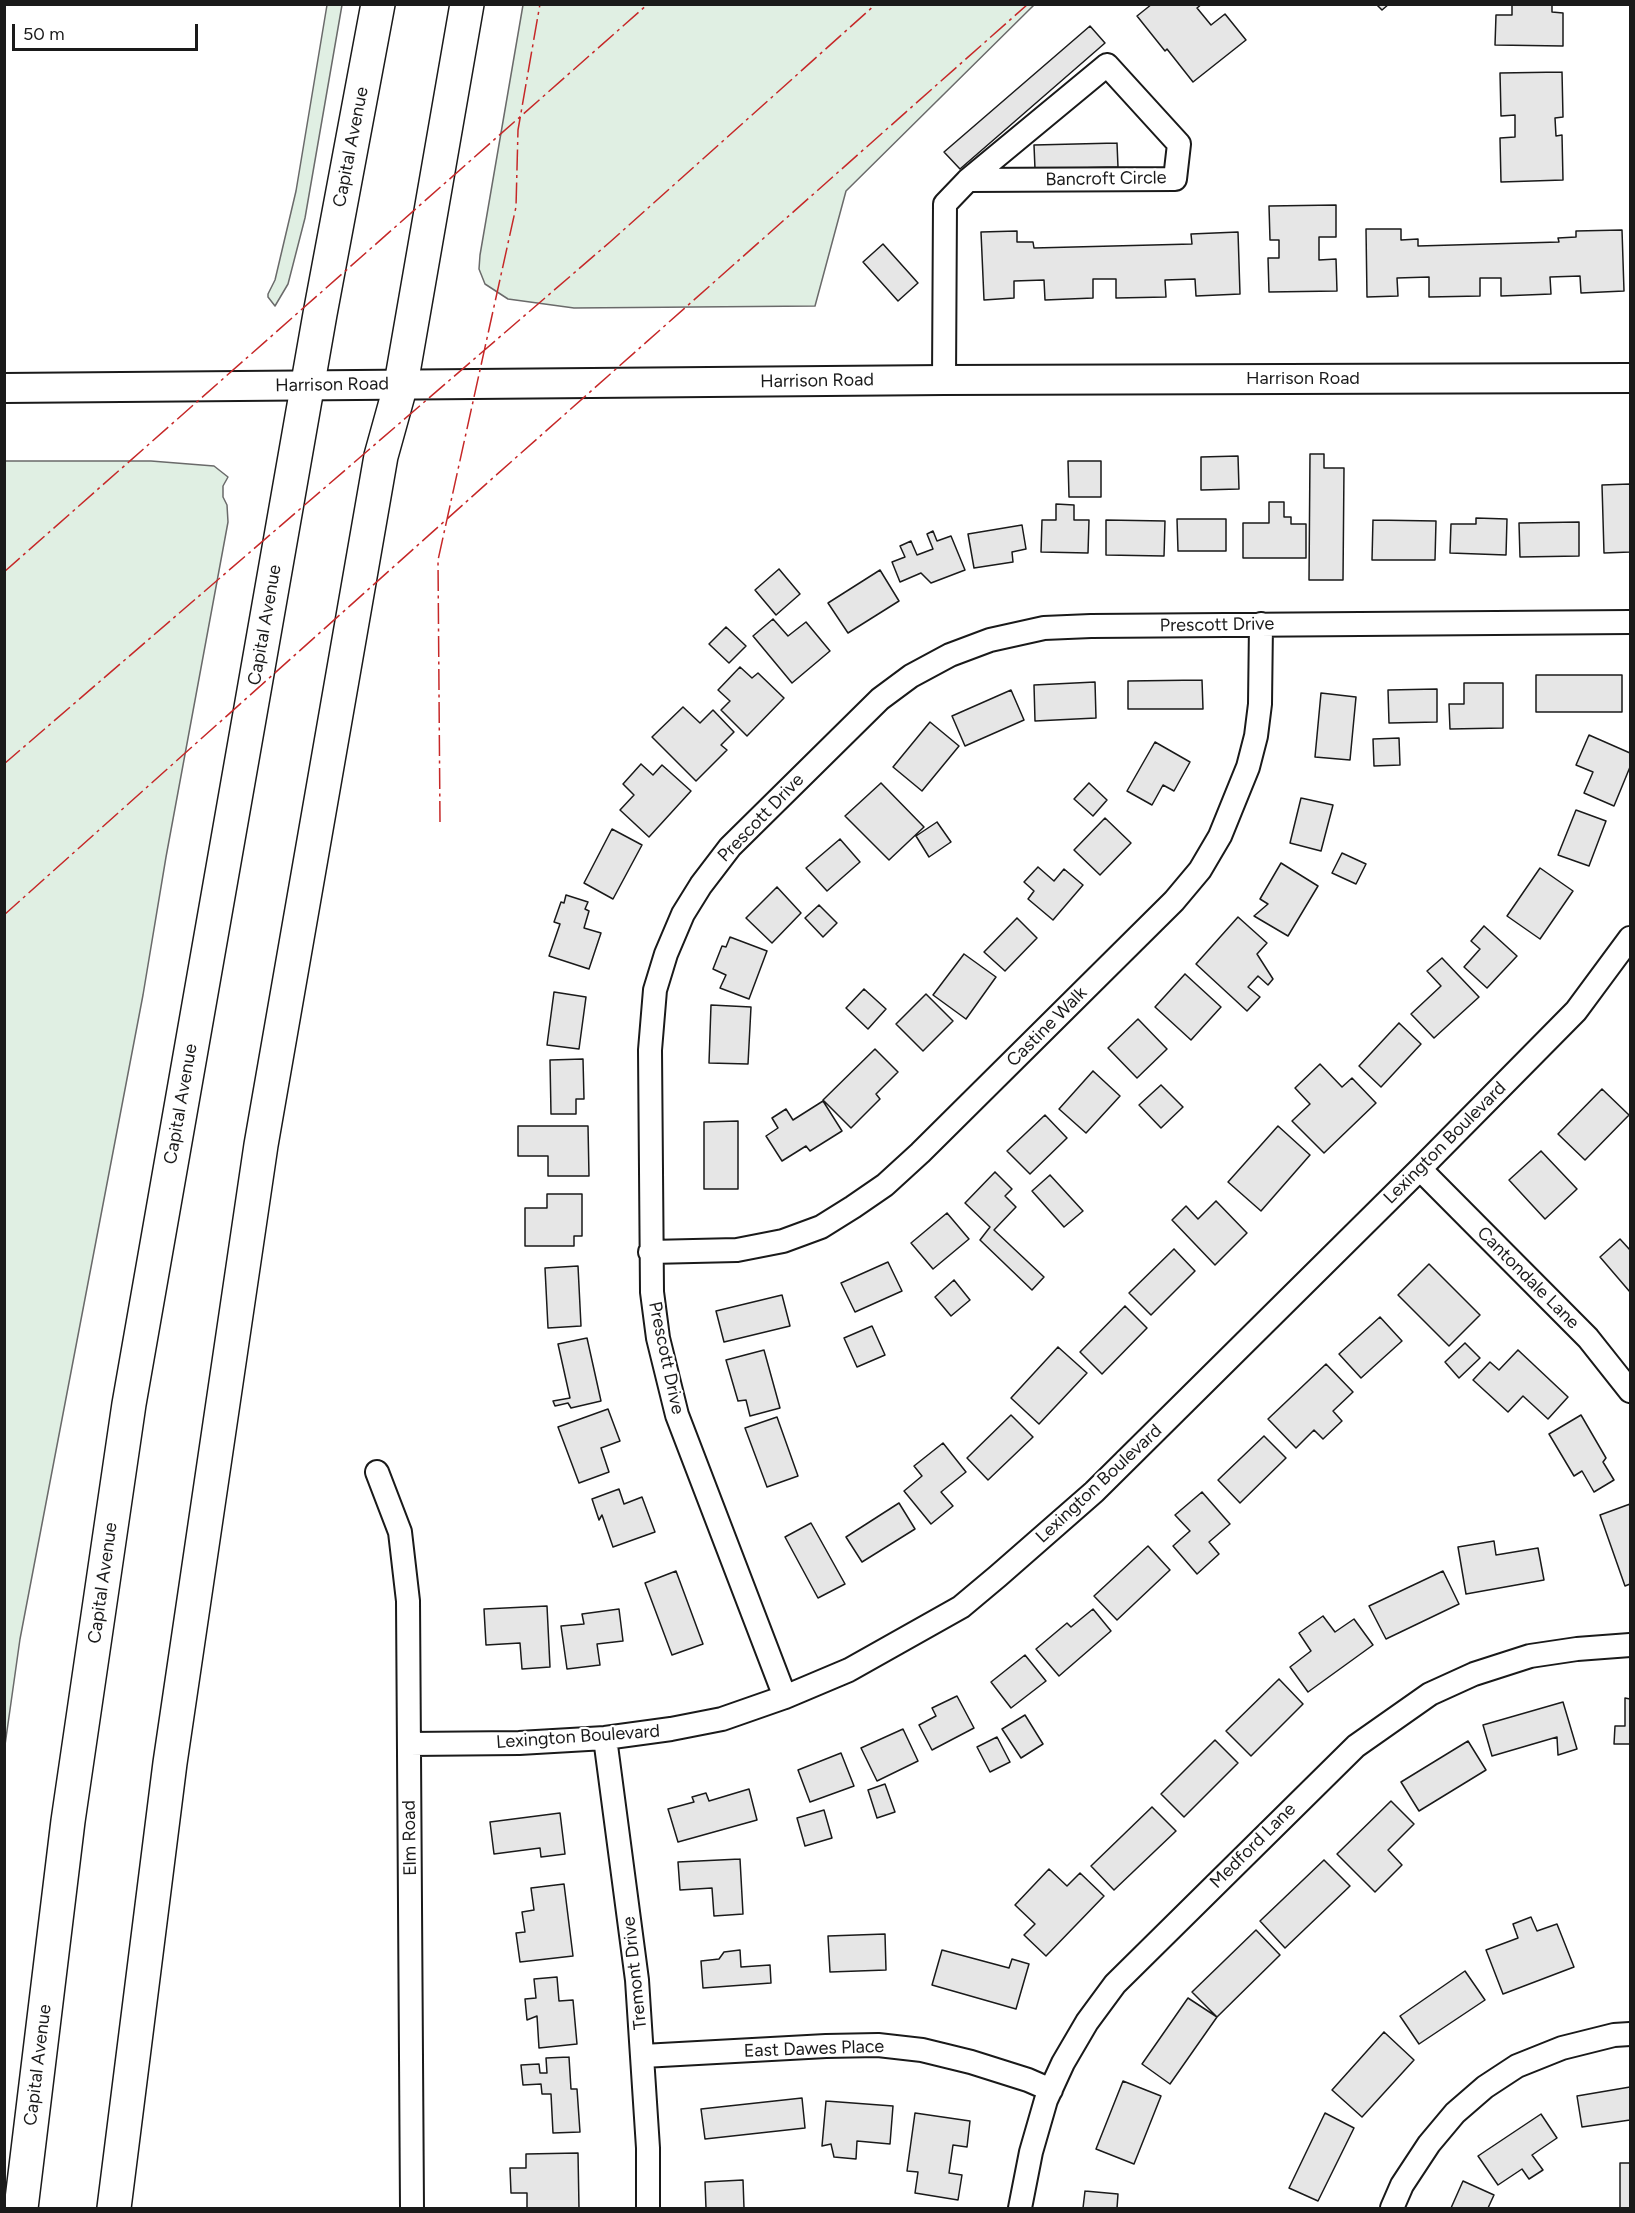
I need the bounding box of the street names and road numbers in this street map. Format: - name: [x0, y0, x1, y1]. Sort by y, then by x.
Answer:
- street label: Capital Avenue: [329, 85, 373, 209]
- street label: Bancroft Circle: [1045, 167, 1167, 191]
- street label: Harrison Road: [1246, 368, 1360, 390]
- street label: Harrison Road: [760, 369, 874, 393]
- street label: Harrison Road: [275, 373, 389, 397]
- street label: Capital Avenue: [244, 563, 286, 687]
- street label: Prescott Drive: [1160, 613, 1274, 637]
- street label: Prescott Drive: [713, 769, 809, 867]
- street label: Castine Walk: [1003, 983, 1091, 1071]
- street label: Capital Avenue: [160, 1042, 202, 1166]
- street label: Lexington Boulevard: [1379, 1077, 1511, 1209]
- street label: Cantondale Lane: [1472, 1222, 1584, 1334]
- street label: Prescott Drive: [644, 1300, 688, 1416]
- street label: Lexington Boulevard: [1032, 1420, 1166, 1548]
- street label: Capital Avenue: [84, 1521, 122, 1645]
- street label: Lexington Boulevard: [495, 1721, 661, 1753]
- street label: Medford Lane: [1206, 1799, 1300, 1893]
- street label: Elm Road: [399, 1800, 421, 1876]
- street label: Tremont Drive: [618, 1915, 652, 2031]
- street label: Capital Avenue: [20, 2003, 56, 2127]
- street label: East Dawes Place: [743, 2036, 885, 2062]

